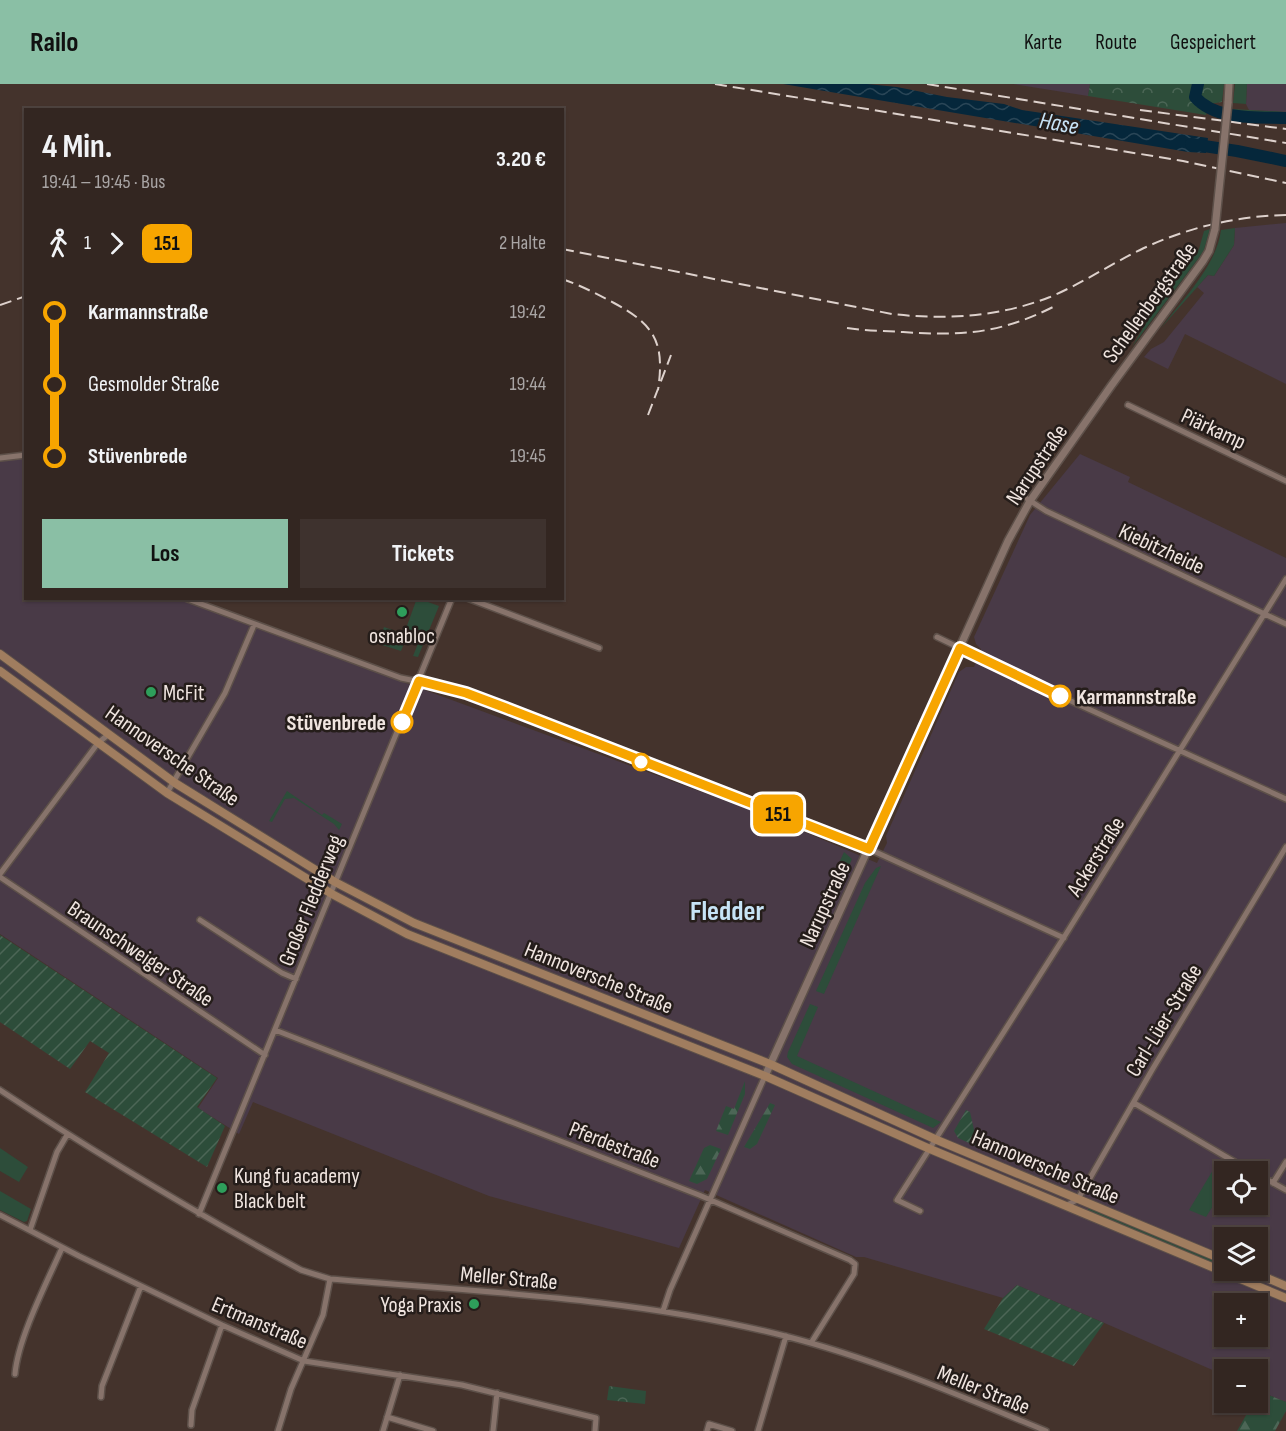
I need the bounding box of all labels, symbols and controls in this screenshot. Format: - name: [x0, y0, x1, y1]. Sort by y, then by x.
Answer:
- text: Railo: [30, 26, 78, 59]
- text: Karte: [1024, 30, 1062, 55]
- text: Route: [1095, 30, 1137, 55]
- text: Gespeichert: [1170, 30, 1256, 55]
- water label: Hase: [1037, 106, 1081, 141]
- text: 4 Min.: [42, 127, 112, 167]
- text: 3.20 €: [496, 146, 546, 173]
- text: 19:41 – 19:45 · Bus: [42, 170, 165, 194]
- icon: walk: [42, 227, 75, 260]
- icon: forward: [100, 227, 133, 260]
- text: 1: [84, 231, 91, 255]
- text: 151: [154, 231, 180, 256]
- text: 2 Halte: [499, 231, 546, 255]
- street label: Schellenbergstraße: [1097, 237, 1203, 368]
- text: Karmannstraße: [88, 299, 208, 326]
- text: 19:42: [510, 300, 546, 324]
- text: Gesmolder Straße: [88, 371, 220, 398]
- text: 19:44: [510, 372, 546, 396]
- street label: Piärkamp: [1177, 403, 1250, 456]
- street label: Narupstraße: [1000, 419, 1074, 510]
- text: Stüvenbrede: [88, 443, 188, 470]
- text: 19:45: [510, 444, 546, 468]
- street label: Kiebitzheide: [1114, 518, 1208, 581]
- button: Los: [42, 519, 288, 588]
- button: Tickets: [300, 519, 546, 588]
- marker: osnabloc: [395, 605, 409, 619]
- place label: osnabloc: [369, 623, 435, 650]
- place label: McFit: [163, 680, 205, 707]
- place label: Karmannstraße: [1076, 684, 1196, 711]
- marker: McFit: [144, 685, 158, 699]
- marker: Karmannstraße: [1049, 685, 1071, 707]
- street label: Hannoversche Straße: [100, 700, 244, 813]
- place label: Stüvenbrede: [287, 710, 386, 737]
- marker: Stüvenbrede: [391, 711, 413, 733]
- unlabelled marker: [632, 753, 650, 771]
- line badge: 151: [744, 794, 812, 834]
- text: 151: [765, 802, 791, 827]
- street label: Ackerstraße: [1061, 812, 1131, 902]
- street label: Großer Fledderweg: [273, 831, 350, 970]
- street label: Narupstraße: [794, 857, 857, 952]
- street label: Braunschweiger Straße: [62, 895, 218, 1013]
- district label: Fledder: [690, 895, 764, 928]
- street label: Hannoversche Straße: [520, 936, 677, 1020]
- street label: Carl-Lüer-Straße: [1120, 960, 1208, 1082]
- street label: Pferdestraße: [565, 1116, 664, 1175]
- street label: Hannoversche Straße: [968, 1124, 1123, 1211]
- map controls: [1214, 1161, 1268, 1413]
- button: locate: [1214, 1161, 1268, 1215]
- place label: Kung fu academy Black belt: [234, 1163, 360, 1215]
- marker: Kung fu academy Black belt: [215, 1181, 229, 1195]
- button: layers: [1214, 1227, 1268, 1281]
- street label: Meller Straße: [459, 1261, 559, 1296]
- street label: Ertmanstraße: [207, 1291, 311, 1356]
- place label: Yoga Praxis: [380, 1292, 462, 1319]
- button: +: [1214, 1293, 1268, 1347]
- marker: Yoga Praxis: [467, 1297, 481, 1311]
- button: −: [1214, 1359, 1268, 1413]
- street label: Meller Straße: [933, 1360, 1034, 1421]

